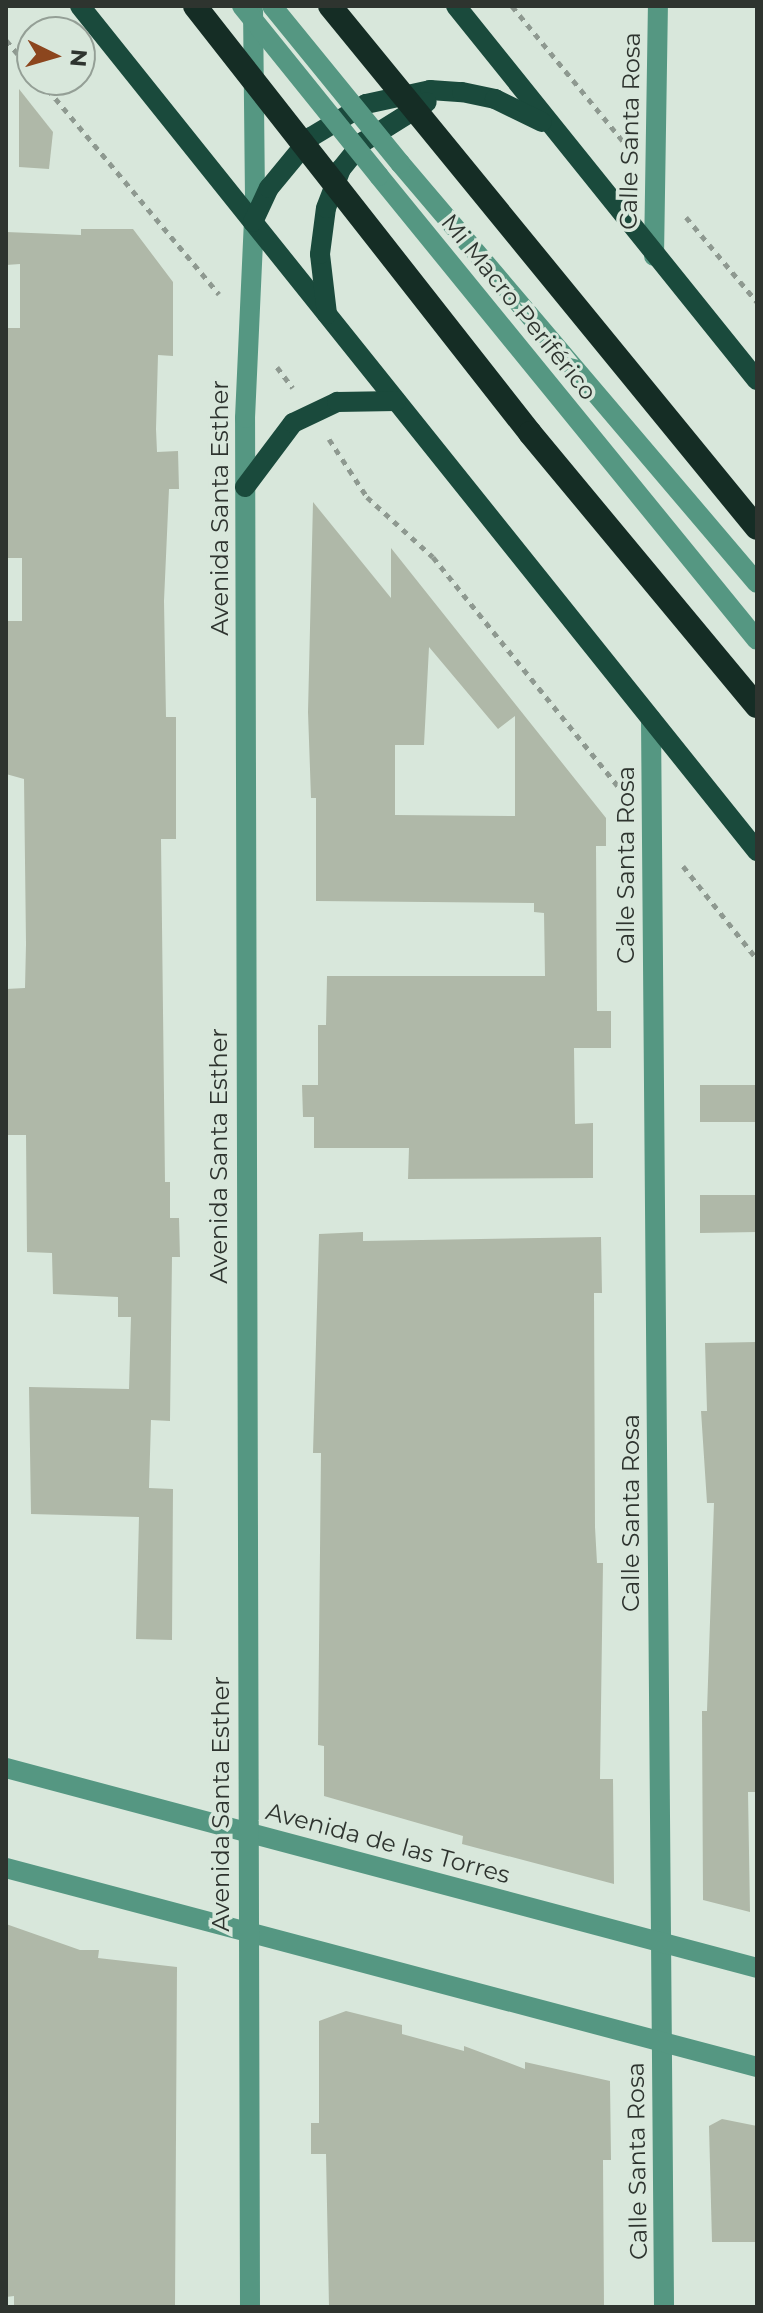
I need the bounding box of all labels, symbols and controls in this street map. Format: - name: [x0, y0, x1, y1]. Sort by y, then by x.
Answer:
- north arrow: [16, 16, 96, 96]
- street label: Calle Santa Rosa: [614, 32, 646, 230]
- text: N: [64, 48, 93, 68]
- street label: Mi Macro Periférico: [435, 208, 603, 406]
- street label: Avenida Santa Esther: [206, 380, 234, 636]
- street label: Calle Santa Rosa: [612, 766, 640, 964]
- street label: Avenida Santa Esther: [205, 1028, 233, 1284]
- street label: Calle Santa Rosa: [617, 1414, 645, 1612]
- street label: Avenida Santa Esther: [207, 1676, 235, 1932]
- street label: Avenida de las Torres: [263, 1797, 513, 1889]
- street label: Calle Santa Rosa: [621, 2062, 653, 2260]

